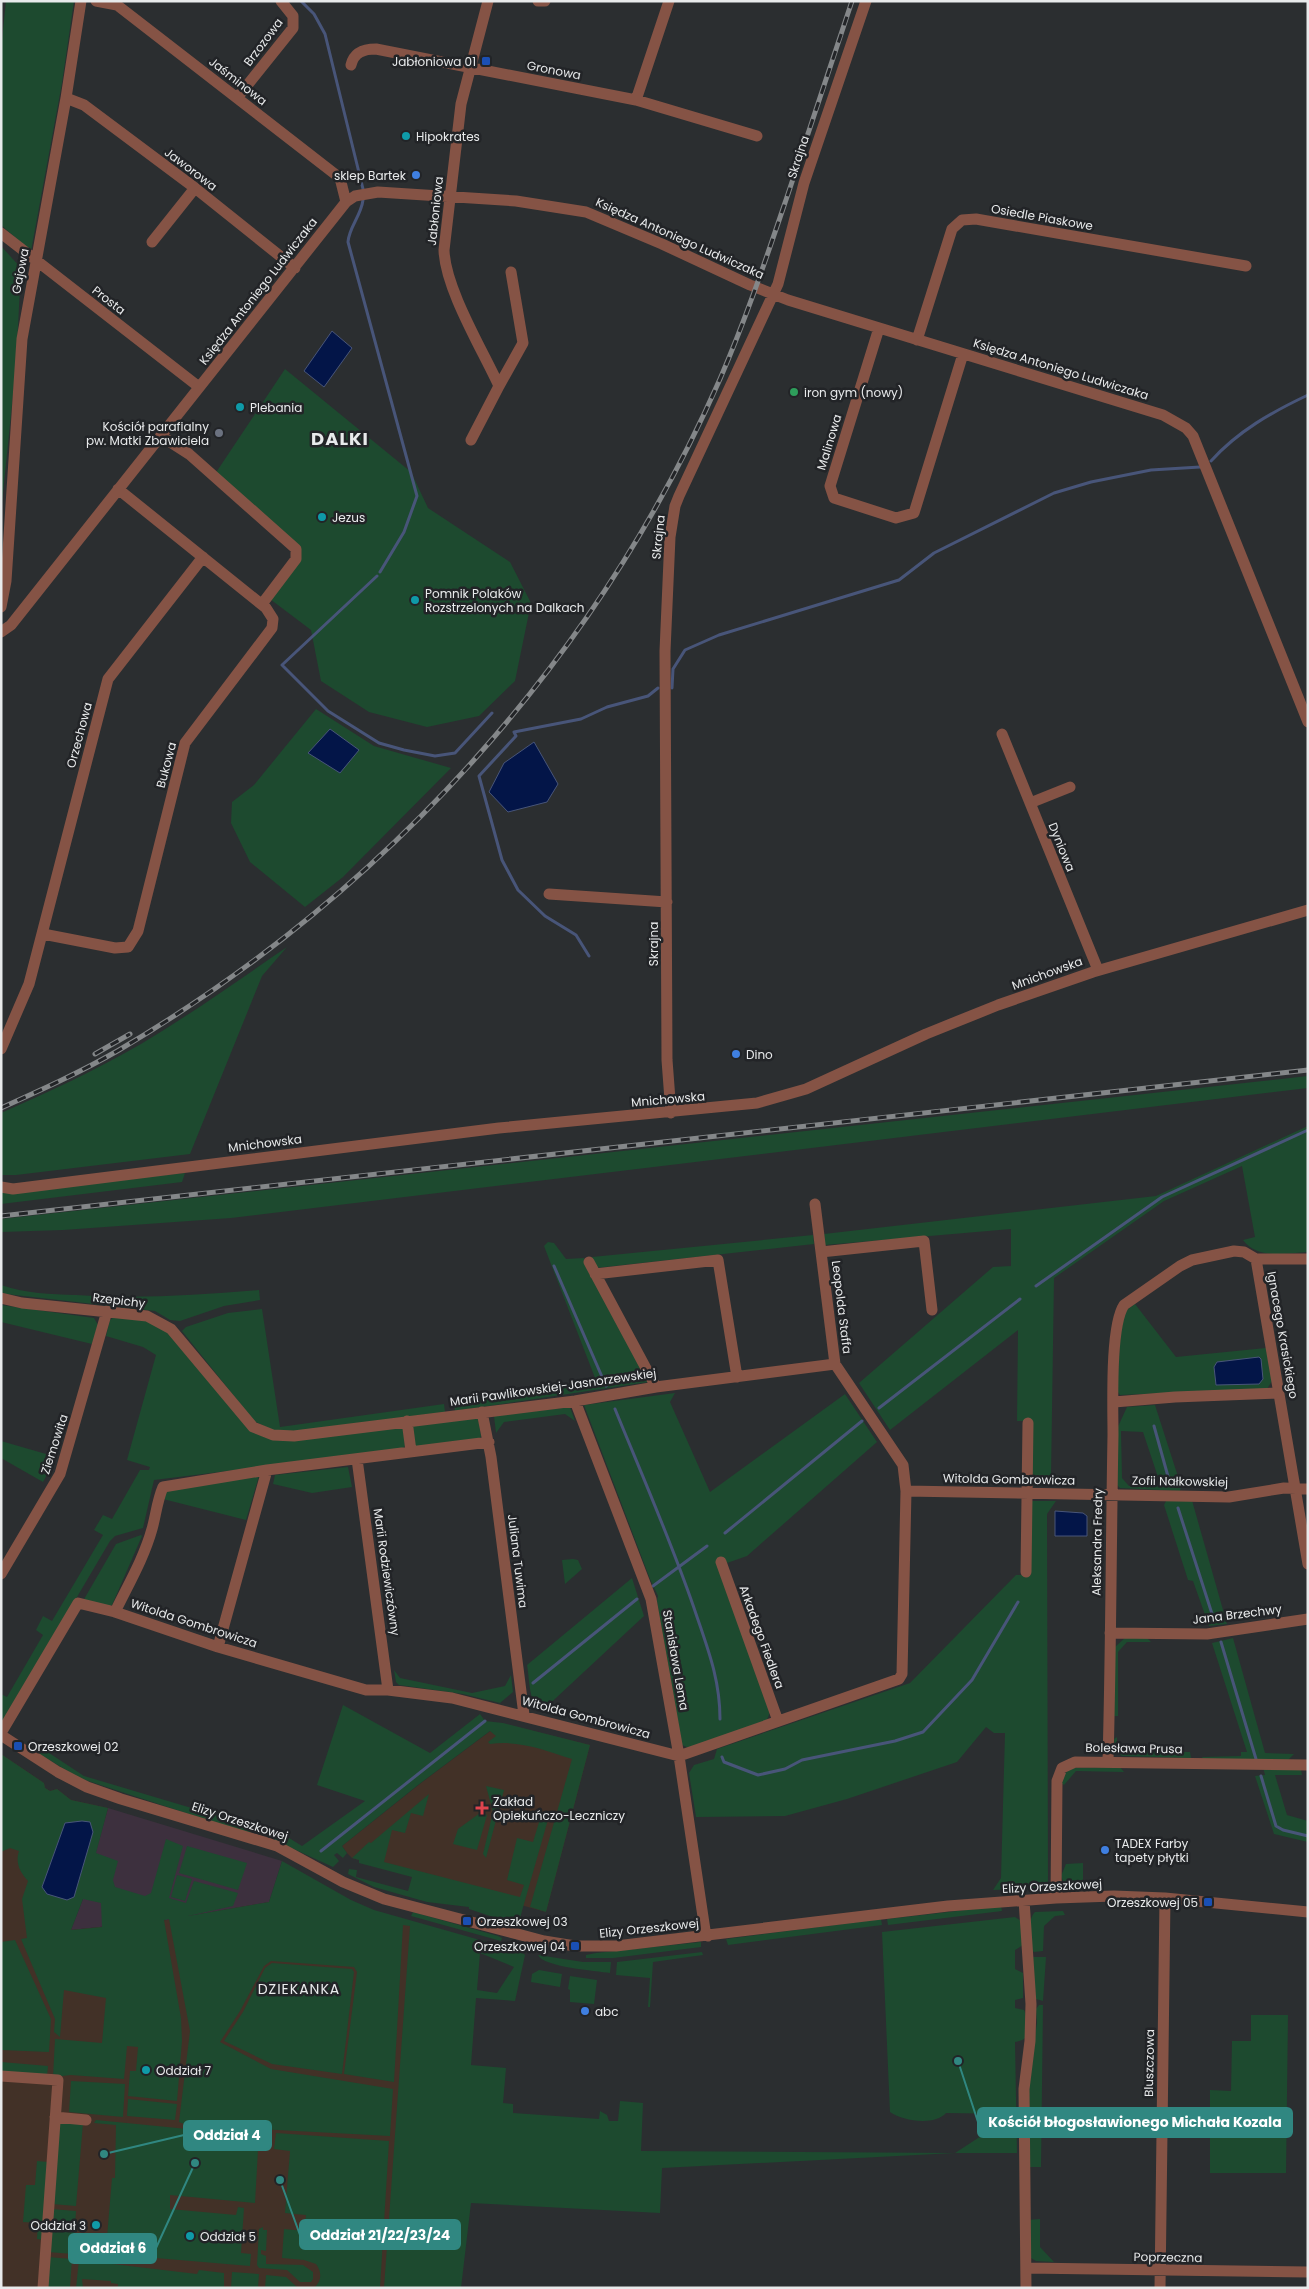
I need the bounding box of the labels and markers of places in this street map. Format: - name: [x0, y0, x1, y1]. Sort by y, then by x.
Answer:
- place label: Jabłoniowa 01: [392, 53, 476, 70]
- marker: Jabłoniowa 01: [480, 55, 492, 67]
- place label: Hipokrates: [416, 128, 480, 145]
- marker: Hipokrates: [400, 130, 412, 142]
- place label: sklep Bartek: [334, 167, 407, 184]
- marker: sklep Bartek: [410, 169, 422, 181]
- place label: iron gym (nowy): [804, 384, 903, 401]
- marker: iron gym (nowy): [788, 386, 800, 398]
- place label: Plebania: [250, 399, 302, 416]
- marker: Plebania: [234, 401, 246, 413]
- place label: Kościół parafialny pw. Matki Zbawiciela: [86, 418, 209, 449]
- marker: Kościół parafialny pw. Matki Zbawiciela: [213, 427, 225, 439]
- place label: Jezus: [332, 509, 365, 526]
- marker: Jezus: [316, 511, 328, 523]
- place label: Pomnik Polaków Rozstrzelonych na Dalkach: [425, 585, 584, 616]
- marker: Pomnik Polaków Rozstrzelonych na Dalkach: [409, 594, 421, 606]
- place label: Dino: [746, 1046, 773, 1063]
- marker: Dino: [730, 1048, 742, 1060]
- place label: Orzeszkowej 02: [28, 1738, 118, 1755]
- marker: Orzeszkowej 02: [12, 1740, 24, 1752]
- place label: Zakład Opiekuńczo-Leczniczy: [493, 1793, 625, 1824]
- marker: Zakład Opiekuńczo-Leczniczy: [475, 1801, 489, 1815]
- place label: TADEX Farby tapety płytki: [1115, 1835, 1189, 1866]
- marker: TADEX Farby tapety płytki: [1099, 1844, 1111, 1856]
- place label: Orzeszkowej 05: [1107, 1894, 1198, 1911]
- marker: Orzeszkowej 05: [1202, 1896, 1214, 1908]
- place label: Orzeszkowej 03: [477, 1913, 567, 1930]
- marker: Orzeszkowej 03: [461, 1915, 473, 1927]
- place label: Orzeszkowej 04: [474, 1938, 565, 1955]
- marker: Orzeszkowej 04: [569, 1940, 581, 1952]
- place label: abc: [595, 2003, 619, 2020]
- marker: abc: [579, 2005, 591, 2017]
- place label: Oddział 7: [156, 2062, 211, 2079]
- marker: Oddział 7: [140, 2064, 152, 2076]
- callout: Kościół błogosławionego Michała Kozala: [978, 2108, 1292, 2137]
- callout: Oddział 4: [184, 2121, 271, 2150]
- place label: Oddział 3: [31, 2217, 86, 2234]
- marker: Oddział 3: [90, 2219, 102, 2231]
- callout: Oddział 21/22/23/24: [300, 2220, 460, 2249]
- place label: Oddział 5: [200, 2228, 256, 2245]
- marker: Oddział 5: [184, 2230, 196, 2242]
- callout: Oddział 6: [69, 2234, 156, 2263]

